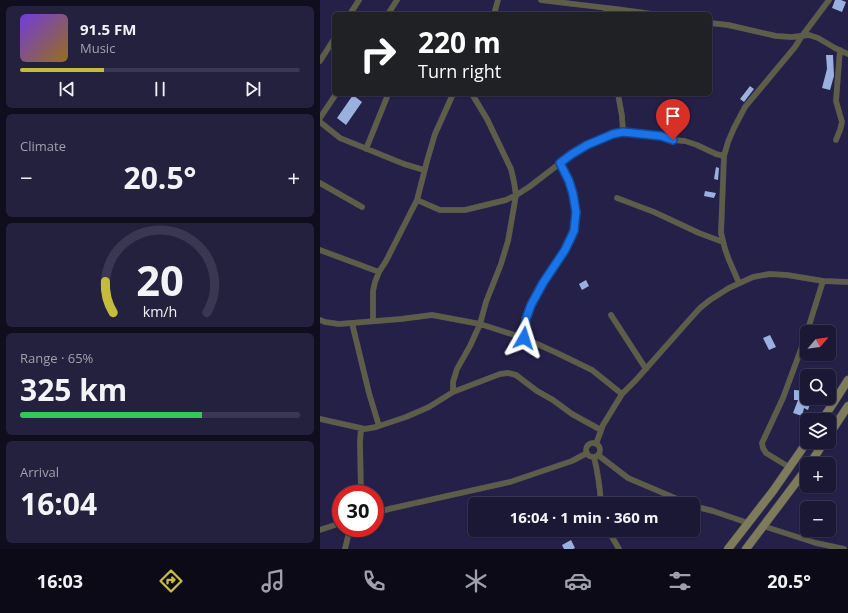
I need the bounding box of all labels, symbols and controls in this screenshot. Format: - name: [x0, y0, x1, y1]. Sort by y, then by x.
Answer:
- text: 91.5 FM: [80, 19, 136, 39]
- text: 220 m: [418, 23, 501, 61]
- icon: right: [352, 28, 404, 80]
- text: Music: [80, 39, 115, 57]
- text: Turn right: [418, 59, 501, 83]
- icon: previous: [56, 78, 78, 100]
- icon: pause: [149, 78, 171, 100]
- icon: next: [242, 78, 264, 100]
- pin: [656, 99, 690, 140]
- icon: arrive: [662, 105, 684, 127]
- text: Climate: [20, 137, 66, 155]
- text: 20.5°: [124, 157, 196, 198]
- text: −: [20, 162, 33, 192]
- text: +: [287, 162, 300, 192]
- text: 20: [136, 251, 184, 307]
- text: km/h: [143, 301, 177, 320]
- position arrow: [503, 317, 545, 359]
- north arrow: [800, 325, 836, 361]
- map controls: [800, 325, 836, 537]
- text: Range · 65%: [20, 349, 93, 367]
- text: 325 km: [20, 369, 127, 410]
- button: search: [800, 369, 836, 405]
- button: layers: [800, 413, 836, 449]
- button: +: [800, 457, 836, 493]
- text: Arrival: [20, 463, 59, 481]
- text: 16:04: [20, 483, 97, 524]
- speed limit sign: 30: [332, 485, 384, 537]
- button: −: [800, 501, 836, 537]
- text: 16:04 · 1 min · 360 m: [510, 507, 658, 527]
- icon: directions: [157, 567, 185, 595]
- icon: music: [259, 567, 287, 595]
- icon: phone: [360, 567, 388, 595]
- icon: climate: [462, 567, 490, 595]
- icon: car: [564, 567, 592, 595]
- icon: filters: [666, 567, 694, 595]
- text: 16:03: [37, 569, 83, 593]
- text: 20.5°: [767, 569, 811, 593]

